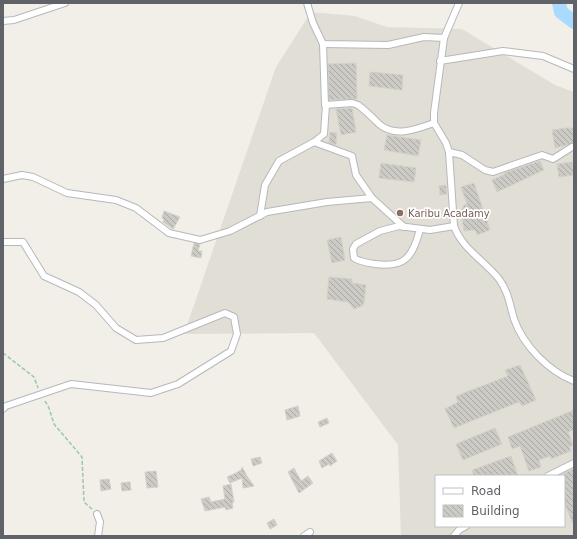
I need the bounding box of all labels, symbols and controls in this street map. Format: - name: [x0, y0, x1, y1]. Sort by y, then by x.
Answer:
- marker: Karibu Acadamy: [395, 208, 405, 218]
- place label: Karibu Acadamy: [408, 208, 490, 219]
- legend: [435, 475, 565, 527]
- text: Road: [471, 484, 501, 498]
- text: Building: [471, 504, 520, 518]

